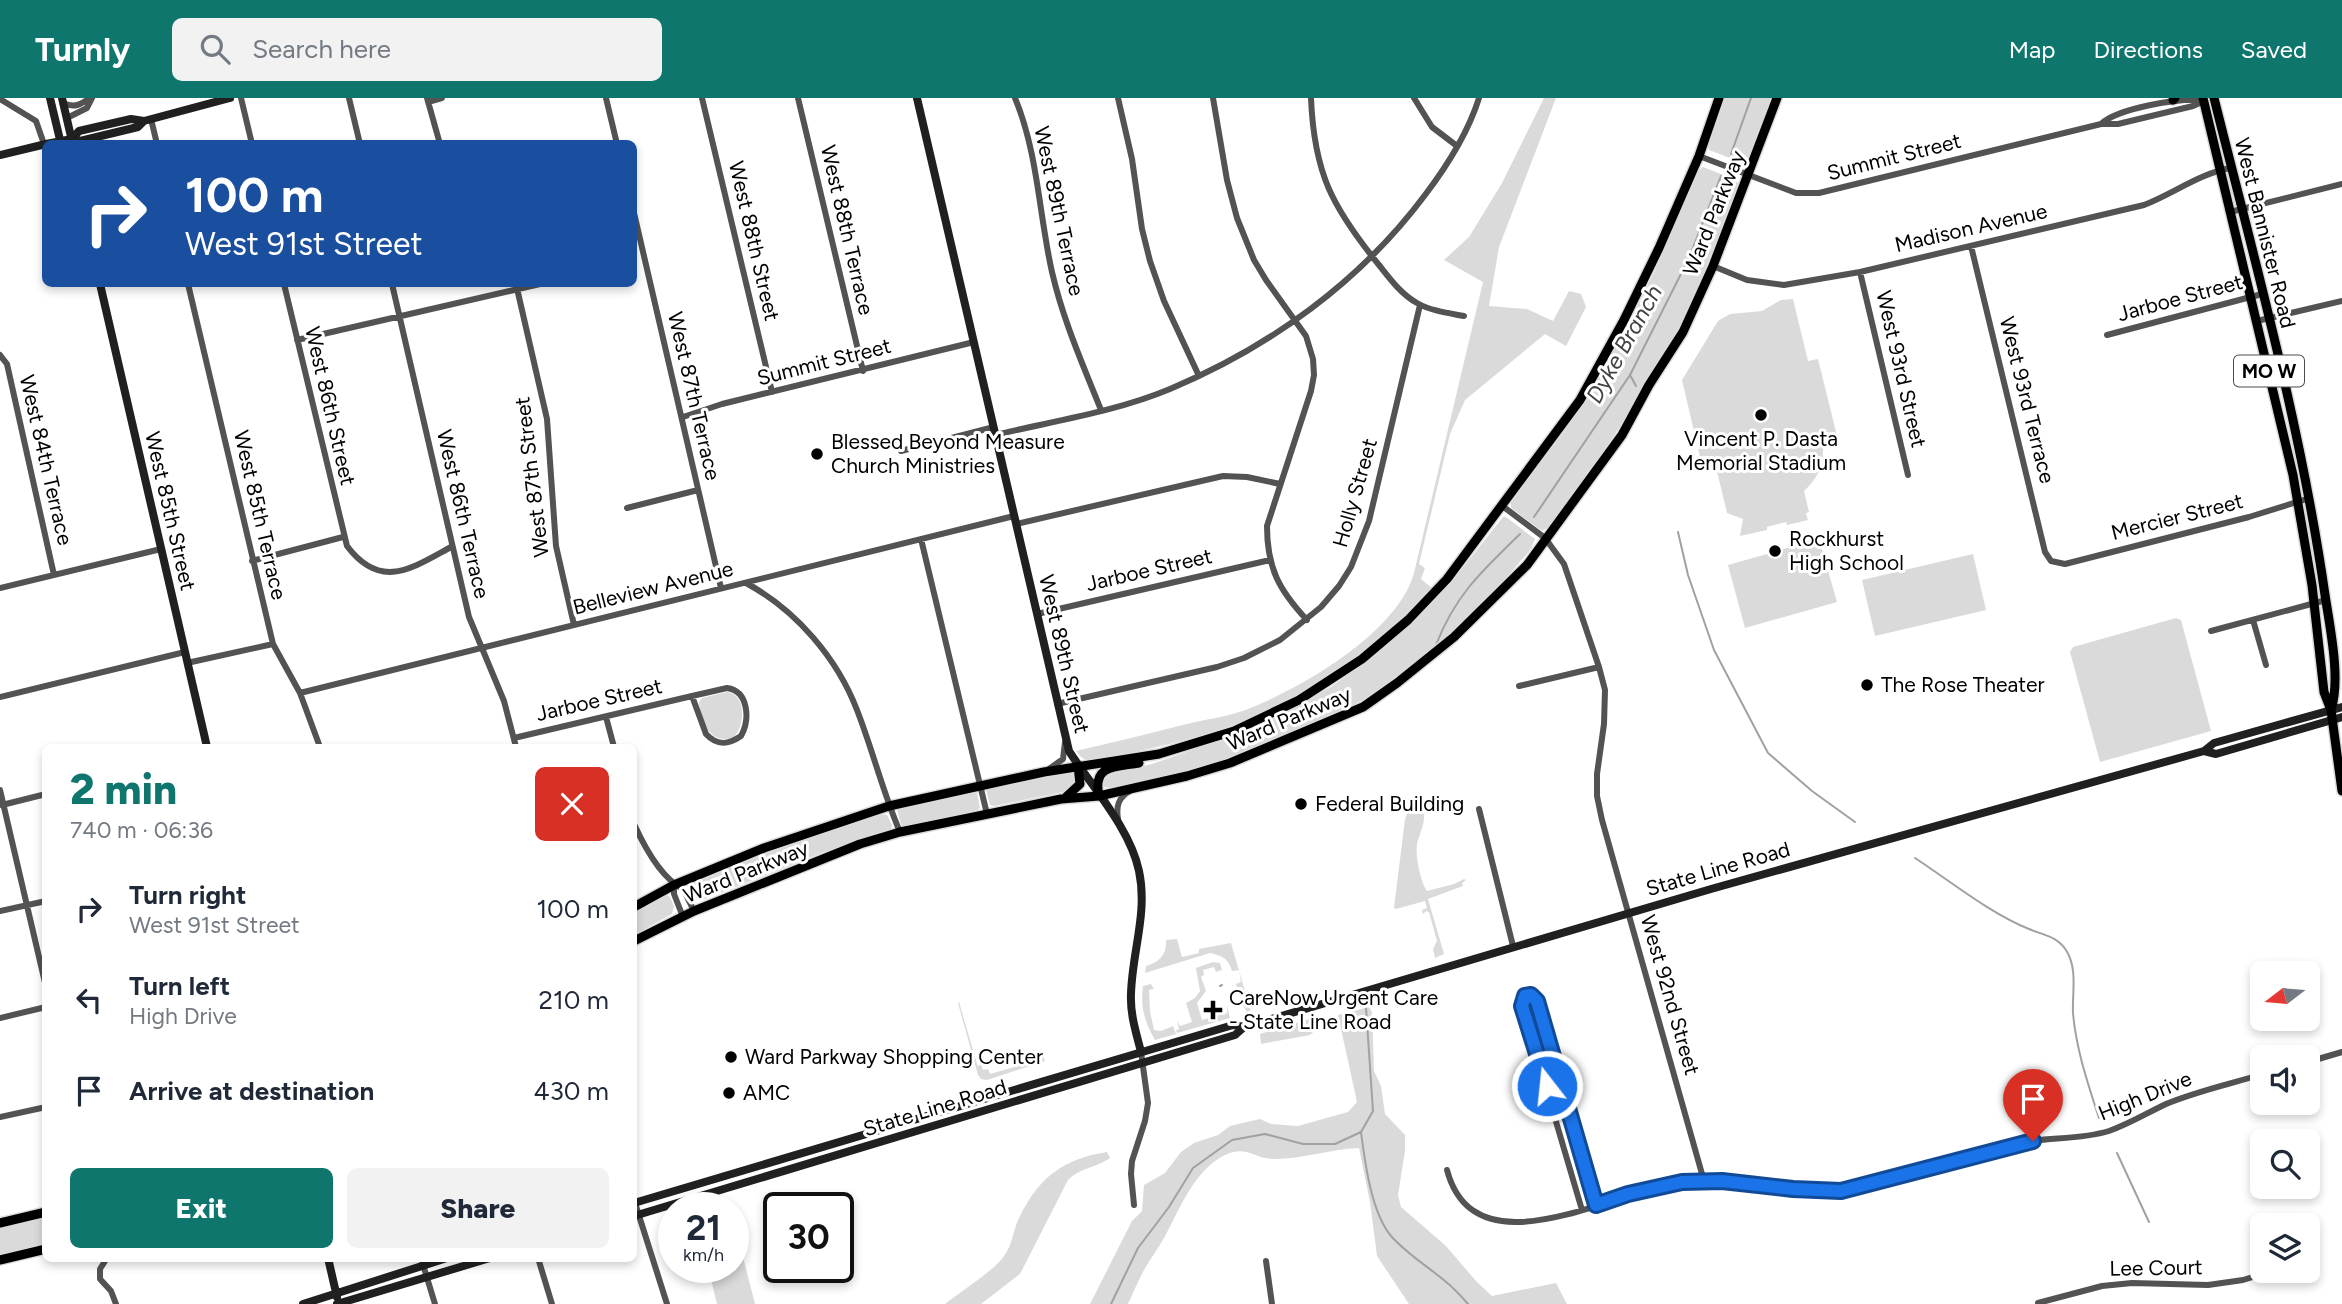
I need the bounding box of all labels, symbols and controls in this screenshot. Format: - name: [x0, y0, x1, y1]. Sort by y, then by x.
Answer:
- search box: [172, 18, 662, 81]
- text: Turnly: [35, 30, 130, 69]
- icon: search: [196, 30, 234, 68]
- text: Search here: [252, 33, 391, 65]
- text: Map: [2009, 35, 2055, 64]
- text: Directions: [2093, 35, 2203, 64]
- text: Saved: [2241, 35, 2307, 64]
- street label: West 89th Terrace: [1029, 124, 1090, 298]
- street label: Summit Street: [1824, 128, 1963, 185]
- street label: West Bannister Road: [2230, 135, 2301, 331]
- street label: West 88th Terrace: [816, 142, 879, 317]
- street label: Ward Parkway: [1677, 147, 1750, 279]
- street label: West 88th Street: [724, 159, 785, 323]
- text: 100 m: [185, 165, 324, 224]
- icon: right: [70, 168, 161, 259]
- street label: Madison Avenue: [1892, 198, 2049, 257]
- text: West 91st Street: [185, 225, 423, 263]
- street label: Jarboe Street: [2115, 269, 2245, 326]
- water label: Dyke Branch: [1580, 280, 1668, 408]
- street label: West 93rd Street: [1871, 288, 1932, 450]
- street label: West 87th Terrace: [663, 309, 726, 483]
- street label: West 93rd Terrace: [1995, 314, 2060, 486]
- street label: West 86th Street: [300, 324, 361, 488]
- street label: Summit Street: [754, 333, 893, 390]
- road number: MO W: [2234, 356, 2304, 386]
- street label: West 84th Terrace: [15, 372, 78, 547]
- street label: West 87th Street: [509, 395, 554, 559]
- marker: Vincent P. Dasta Memorial Stadium: [1753, 407, 1769, 423]
- place label: Vincent P. Dasta Memorial Stadium: [1676, 426, 1846, 475]
- street label: West 86th Terrace: [432, 427, 495, 601]
- street label: West 85th Terrace: [229, 428, 292, 602]
- street label: West 85th Street: [140, 429, 201, 593]
- place label: Blessed Beyond Measure Church Ministries: [831, 429, 1065, 478]
- street label: Holly Street: [1327, 435, 1382, 550]
- marker: Blessed Beyond Measure Church Ministries: [809, 446, 825, 462]
- street label: Mercier Street: [2108, 488, 2246, 545]
- place label: Rockhurst High School: [1789, 526, 1904, 575]
- street label: Jarboe Street: [1083, 543, 1214, 596]
- marker: Rockhurst High School: [1767, 543, 1783, 559]
- street label: Belleview Avenue: [570, 556, 736, 620]
- street label: West 89th Street: [1034, 572, 1095, 736]
- place label: The Rose Theater: [1881, 672, 2045, 697]
- street label: Jarboe Street: [533, 673, 664, 726]
- marker: The Rose Theater: [1859, 677, 1875, 693]
- street label: Ward Parkway: [1223, 681, 1355, 756]
- text: 2 min: [70, 764, 177, 815]
- button: close: [535, 767, 609, 841]
- place label: Federal Building: [1315, 791, 1464, 816]
- marker: Federal Building: [1293, 796, 1309, 812]
- text: 740 m · 06:36: [70, 816, 213, 844]
- street label: Ward Parkway: [680, 835, 812, 908]
- street label: State Line Road: [1643, 836, 1793, 901]
- text: Turn right: [129, 879, 246, 911]
- icon: right: [70, 890, 108, 928]
- text: 100 m: [536, 893, 609, 925]
- text: West 91st Street: [129, 911, 300, 939]
- street label: West 92nd Street: [1636, 912, 1705, 1078]
- north arrow: [2250, 961, 2320, 1031]
- map controls: [2250, 961, 2320, 1283]
- text: Turn left: [129, 970, 230, 1002]
- icon: left: [70, 981, 108, 1019]
- text: 210 m: [539, 984, 609, 1016]
- place label: CareNow Urgent Care - State Line Road: [1229, 985, 1438, 1034]
- marker: CareNow Urgent Care - State Line Road: [1203, 1000, 1223, 1020]
- text: High Drive: [129, 1002, 237, 1030]
- place label: Ward Parkway Shopping Center: [745, 1044, 1043, 1069]
- button: sound: [2250, 1045, 2320, 1115]
- marker: Ward Parkway Shopping Center: [723, 1049, 739, 1065]
- position arrow: [1510, 1049, 1584, 1123]
- street label: High Drive: [2094, 1066, 2195, 1126]
- pin: [2003, 1069, 2063, 1141]
- icon: arrive: [70, 1072, 108, 1110]
- street label: State Line Road: [860, 1074, 1010, 1141]
- text: Arrive at destination: [129, 1075, 374, 1107]
- text: 430 m: [533, 1075, 609, 1107]
- place label: AMC: [743, 1080, 790, 1105]
- icon: arrive: [2014, 1080, 2052, 1118]
- marker: AMC: [721, 1085, 737, 1101]
- button: search: [2250, 1129, 2320, 1199]
- button: Exit: [70, 1168, 333, 1248]
- button: Share: [347, 1168, 609, 1248]
- speed limit sign: 30: [763, 1192, 854, 1283]
- text: 21: [686, 1207, 721, 1249]
- button: layers: [2250, 1213, 2320, 1283]
- text: km/h: [683, 1244, 724, 1266]
- street label: Lee Court: [2109, 1254, 2203, 1281]

